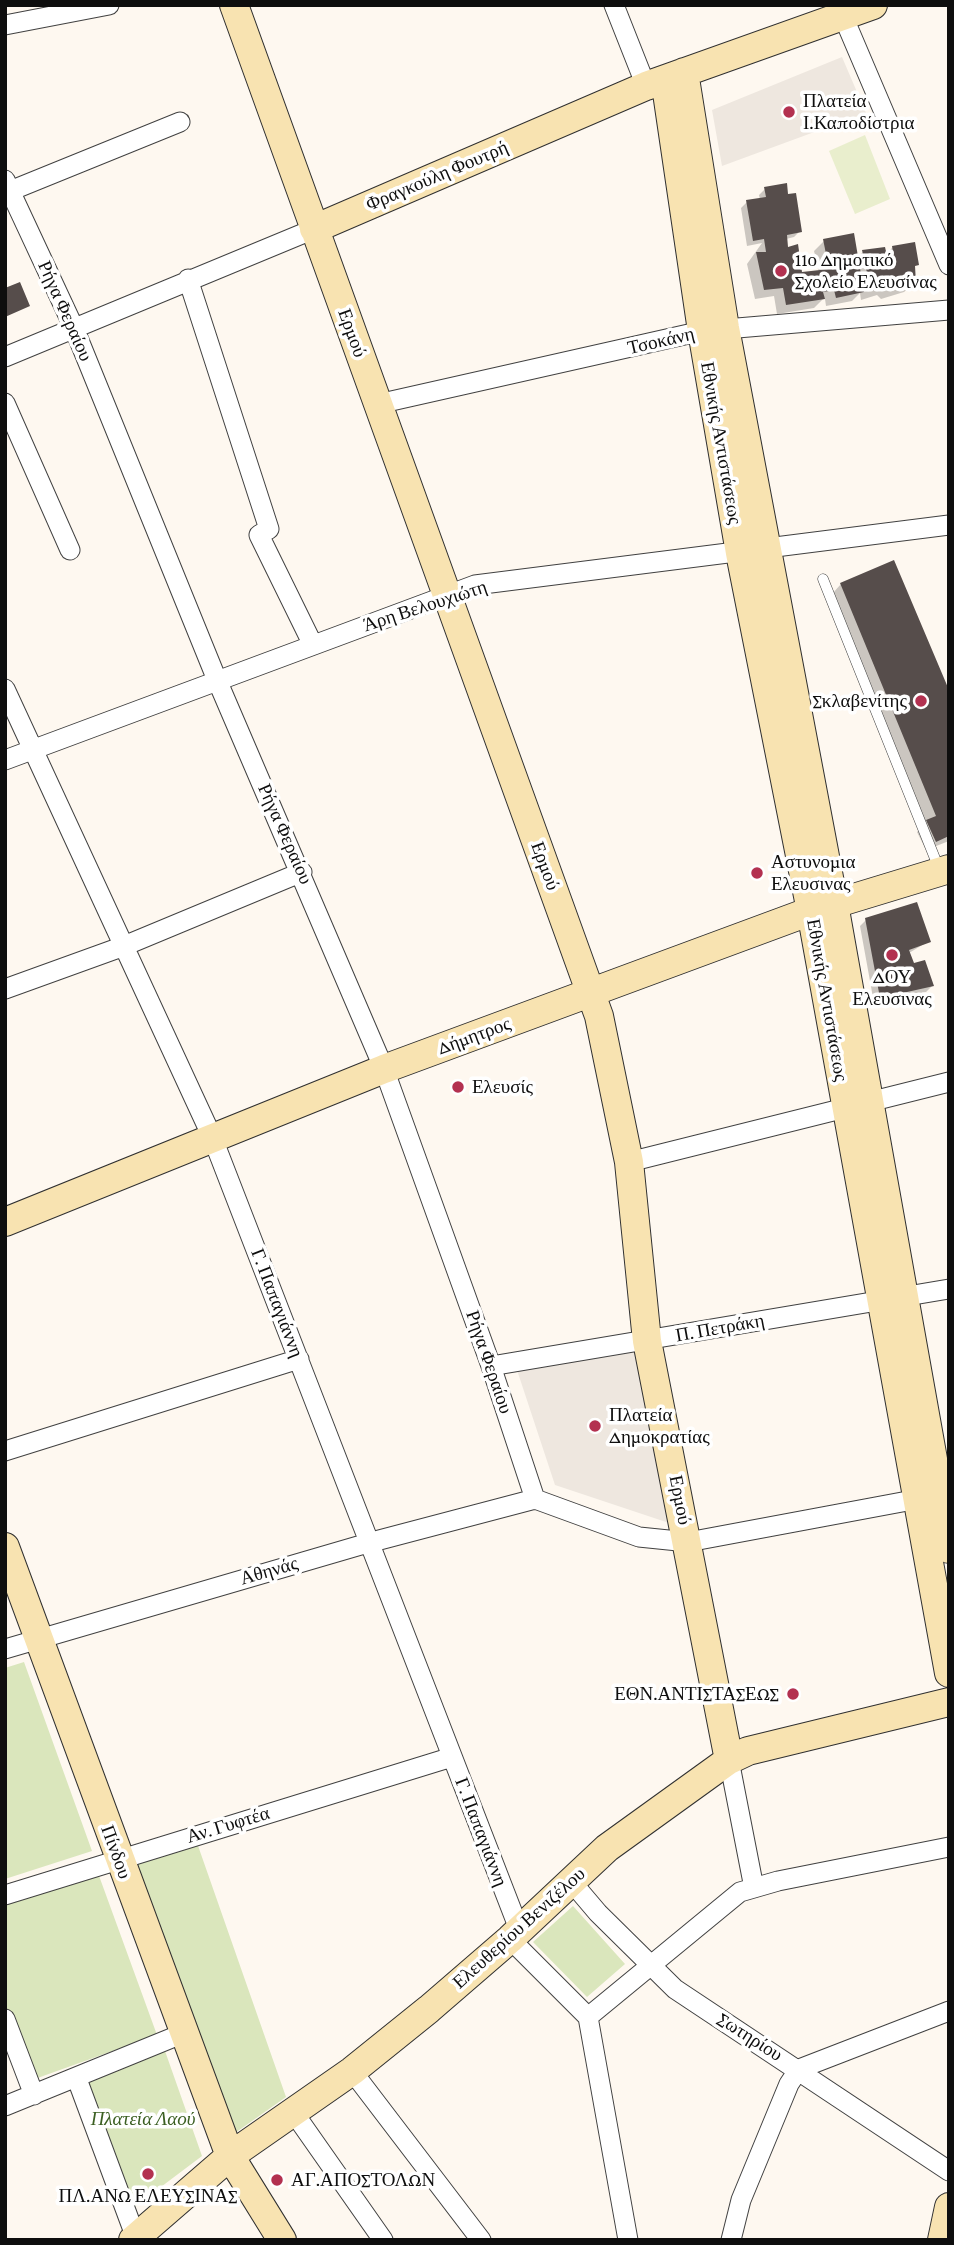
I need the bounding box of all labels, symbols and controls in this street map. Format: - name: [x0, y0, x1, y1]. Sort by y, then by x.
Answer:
- place label: Πλατεία Ι.Καποδίστρια: [803, 90, 914, 134]
- marker: Πλατεία Ι.Καποδίστρια: [781, 104, 797, 120]
- street label: Φραγκούλη Φουτρή: [363, 136, 511, 216]
- place label: 11ο Δημοτικό Σχολείο Ελευσίνας: [795, 249, 937, 293]
- street label: Ρήγα Φεραίου: [33, 257, 97, 365]
- marker: 11ο Δημοτικό Σχολείο Ελευσίνας: [773, 263, 789, 279]
- street label: Ερμού: [333, 306, 371, 360]
- street label: Τσοκάνη: [625, 322, 697, 360]
- street label: Εθνικής Αντιστάσεως: [695, 360, 747, 526]
- street label: Άρη Βελουχιώτη: [360, 575, 490, 637]
- place label: Σκλαβενίτης: [813, 690, 907, 712]
- marker: Σκλαβενίτης: [913, 693, 929, 709]
- street label: Ρήγα Φεραίου: [253, 780, 317, 888]
- street label: Ερμού: [526, 839, 564, 893]
- place label: Αστυνομια Ελευσινας: [771, 851, 855, 895]
- marker: Αστυνομια Ελευσινας: [749, 865, 765, 881]
- street label: Εθνικής Αντιστάσεως: [801, 917, 853, 1083]
- marker: ΔΟΥ Ελευσινας: [884, 947, 900, 963]
- place label: ΔΟΥ Ελευσινας: [852, 966, 932, 1010]
- street label: Δήμητρος: [434, 1012, 514, 1060]
- place label: Ελευσίς: [472, 1076, 533, 1098]
- marker: Ελευσίς: [450, 1079, 466, 1095]
- street label: Γ. Παπαγιάννη: [246, 1245, 308, 1361]
- street label: Ρήγα Φεραίου: [461, 1307, 517, 1417]
- street label: Π. Πετράκη: [674, 1309, 766, 1347]
- place label: Πλατεία Δημοκρατίας: [609, 1404, 710, 1448]
- marker: Πλατεία Δημοκρατίας: [587, 1418, 603, 1434]
- street label: Ερμού: [664, 1473, 696, 1527]
- street label: Αθηνάς: [238, 1552, 300, 1590]
- place label: ΕΘΝ.ΑΝΤΙΣΤΑΣΕΩΣ: [614, 1683, 779, 1705]
- marker: ΕΘΝ.ΑΝΤΙΣΤΑΣΕΩΣ: [785, 1686, 801, 1702]
- street label: Γ. Παπαγιάννη: [450, 1774, 512, 1890]
- street label: Αν. Γυφτέα: [184, 1802, 272, 1848]
- street label: Πίνδου: [96, 1822, 136, 1882]
- street label: Ελευθερίου Βενιζέλου: [448, 1862, 590, 1994]
- street label: Σωτηρίου: [713, 2008, 787, 2066]
- park label: Πλατεία Λαού: [91, 2108, 195, 2130]
- marker: ΠΛ.ΑΝΩ ΕΛΕΥΣΙΝΑΣ: [140, 2166, 156, 2182]
- place label: ΑΓ.ΑΠΟΣΤΟΛΩΝ: [291, 2169, 435, 2191]
- marker: ΑΓ.ΑΠΟΣΤΟΛΩΝ: [269, 2172, 285, 2188]
- place label: ΠΛ.ΑΝΩ ΕΛΕΥΣΙΝΑΣ: [59, 2185, 237, 2207]

